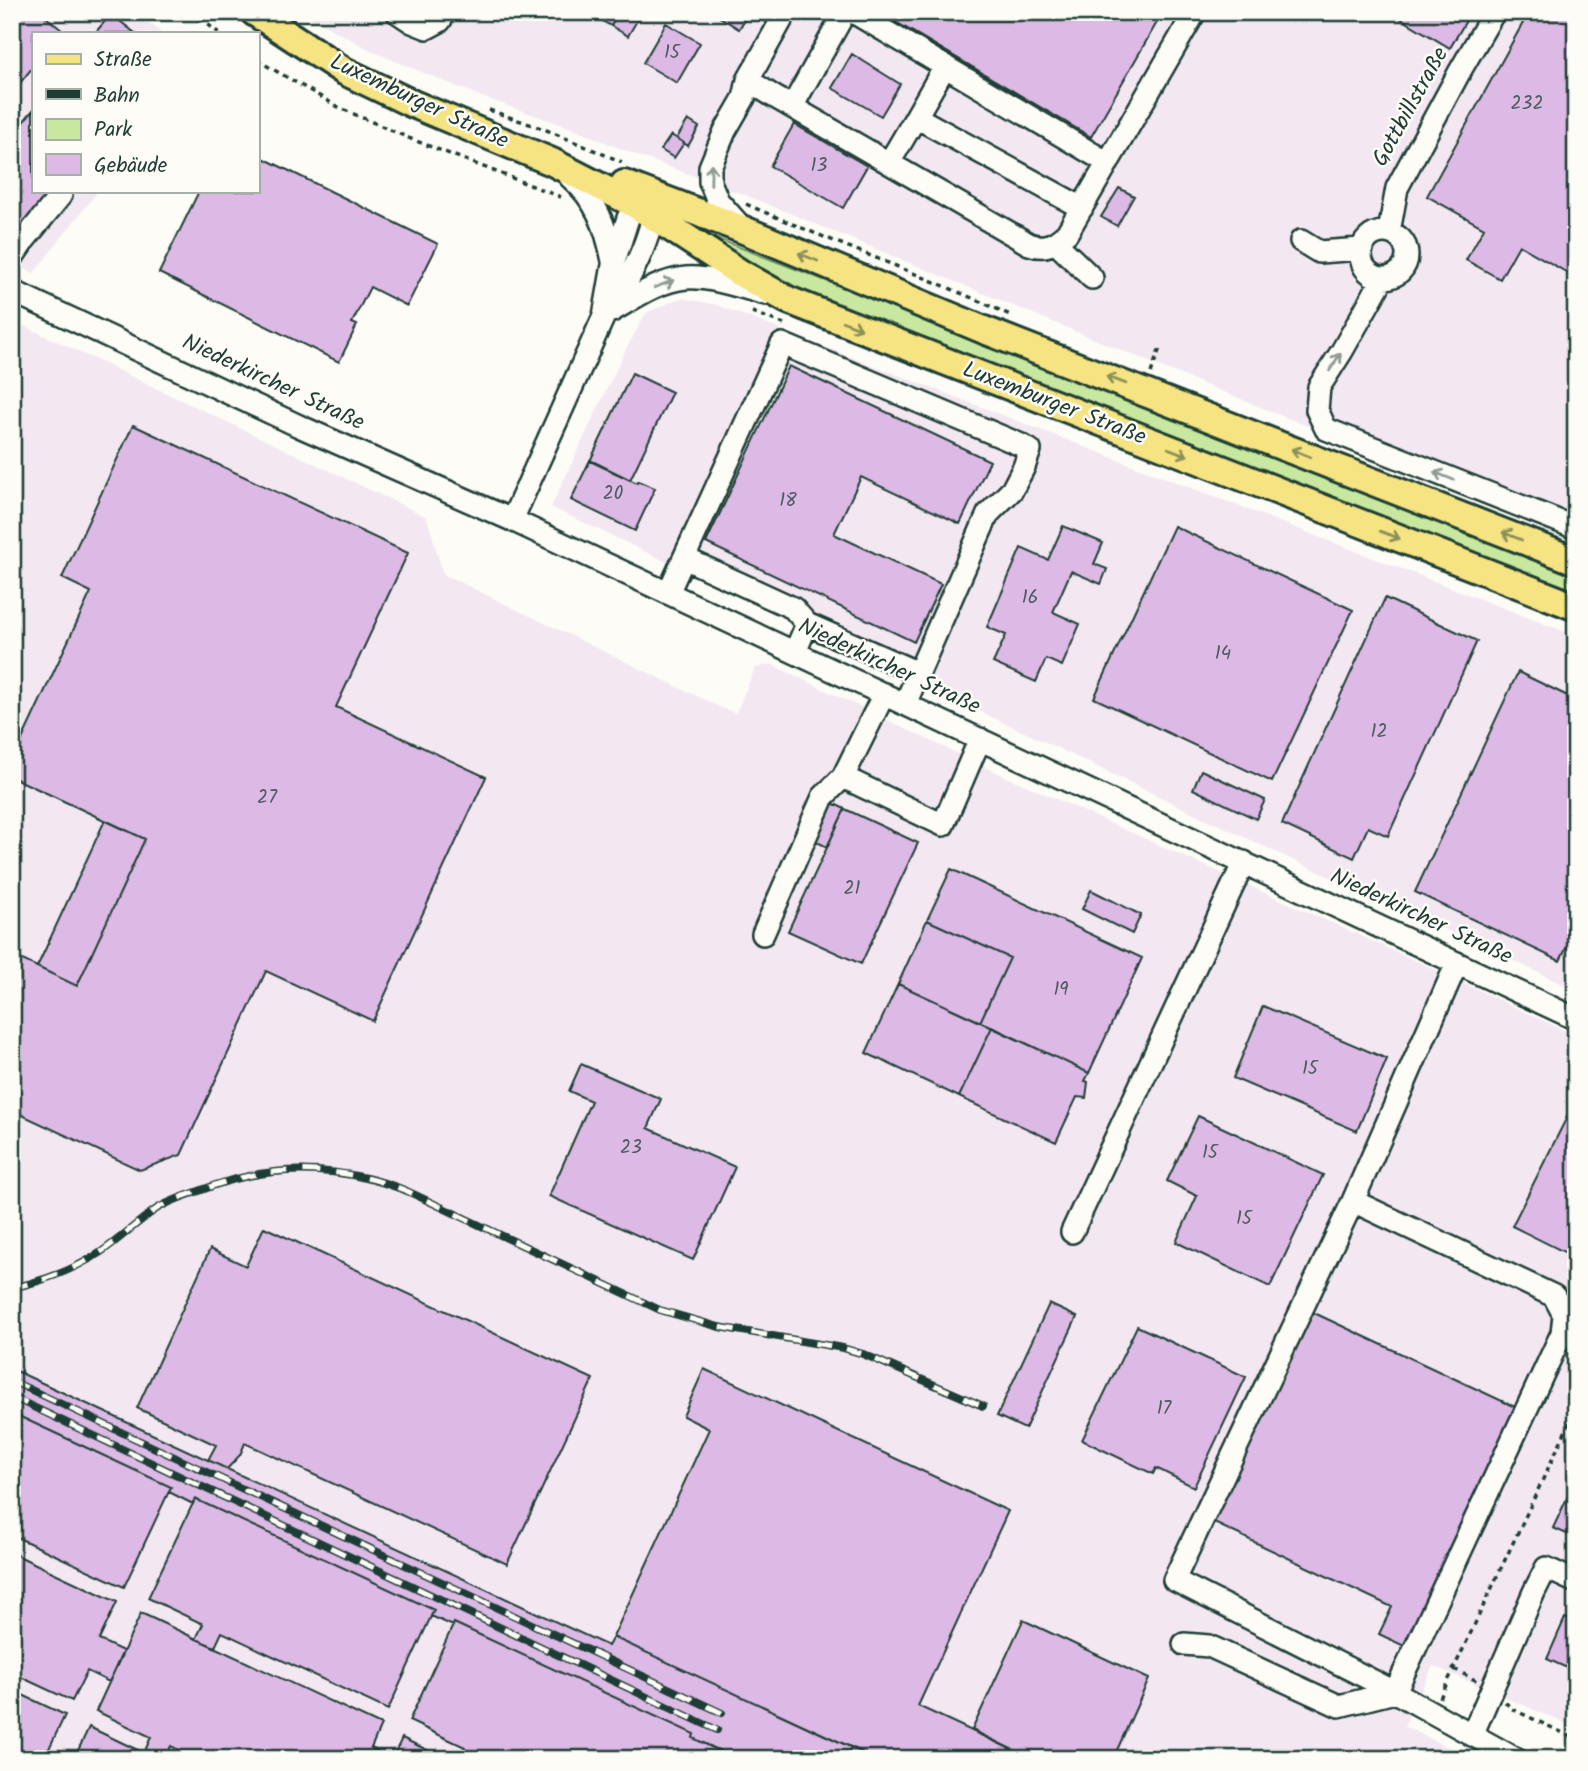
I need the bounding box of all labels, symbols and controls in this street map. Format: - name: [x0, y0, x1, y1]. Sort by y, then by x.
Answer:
- legend: [32, 32, 259, 192]
- house number: 15: [664, 38, 682, 68]
- street label: Gottbillstraße: [1363, 41, 1459, 173]
- text: Straße: [94, 44, 152, 77]
- street label: Luxemburger Straße: [323, 45, 515, 159]
- text: Bahn: [94, 80, 140, 113]
- house number: 232: [1511, 89, 1543, 119]
- text: Park: [94, 114, 132, 147]
- text: Gebäude: [94, 150, 168, 183]
- house number: 13: [811, 151, 828, 181]
- one-way arrow: [704, 163, 718, 186]
- one-way arrow: [798, 249, 819, 262]
- one-way arrow: [653, 277, 675, 290]
- one-way arrow: [840, 320, 862, 332]
- street label: Niederkircher Straße: [176, 325, 370, 441]
- street label: Luxemburger Straße: [957, 352, 1151, 456]
- one-way arrow: [1328, 352, 1342, 372]
- one-way arrow: [1106, 373, 1128, 386]
- one-way arrow: [1290, 445, 1312, 458]
- one-way arrow: [1167, 447, 1188, 460]
- one-way arrow: [1434, 468, 1455, 481]
- house number: 20: [603, 479, 623, 509]
- house number: 18: [779, 486, 797, 516]
- one-way arrow: [1379, 529, 1400, 542]
- one-way arrow: [1502, 529, 1524, 542]
- house number: 16: [1022, 583, 1038, 613]
- street label: Niederkircher Straße: [792, 609, 986, 725]
- house number: 14: [1215, 639, 1231, 669]
- house number: 12: [1370, 717, 1388, 747]
- house number: 27: [257, 783, 278, 813]
- street label: Niederkircher Straße: [1324, 859, 1518, 975]
- house number: 21: [843, 874, 861, 904]
- house number: 19: [1053, 975, 1069, 1005]
- house number: 15: [1302, 1054, 1320, 1084]
- house number: 23: [620, 1133, 642, 1163]
- house number: 15: [1202, 1138, 1220, 1168]
- house number: 15: [1236, 1204, 1254, 1234]
- house number: 17: [1157, 1394, 1173, 1424]

